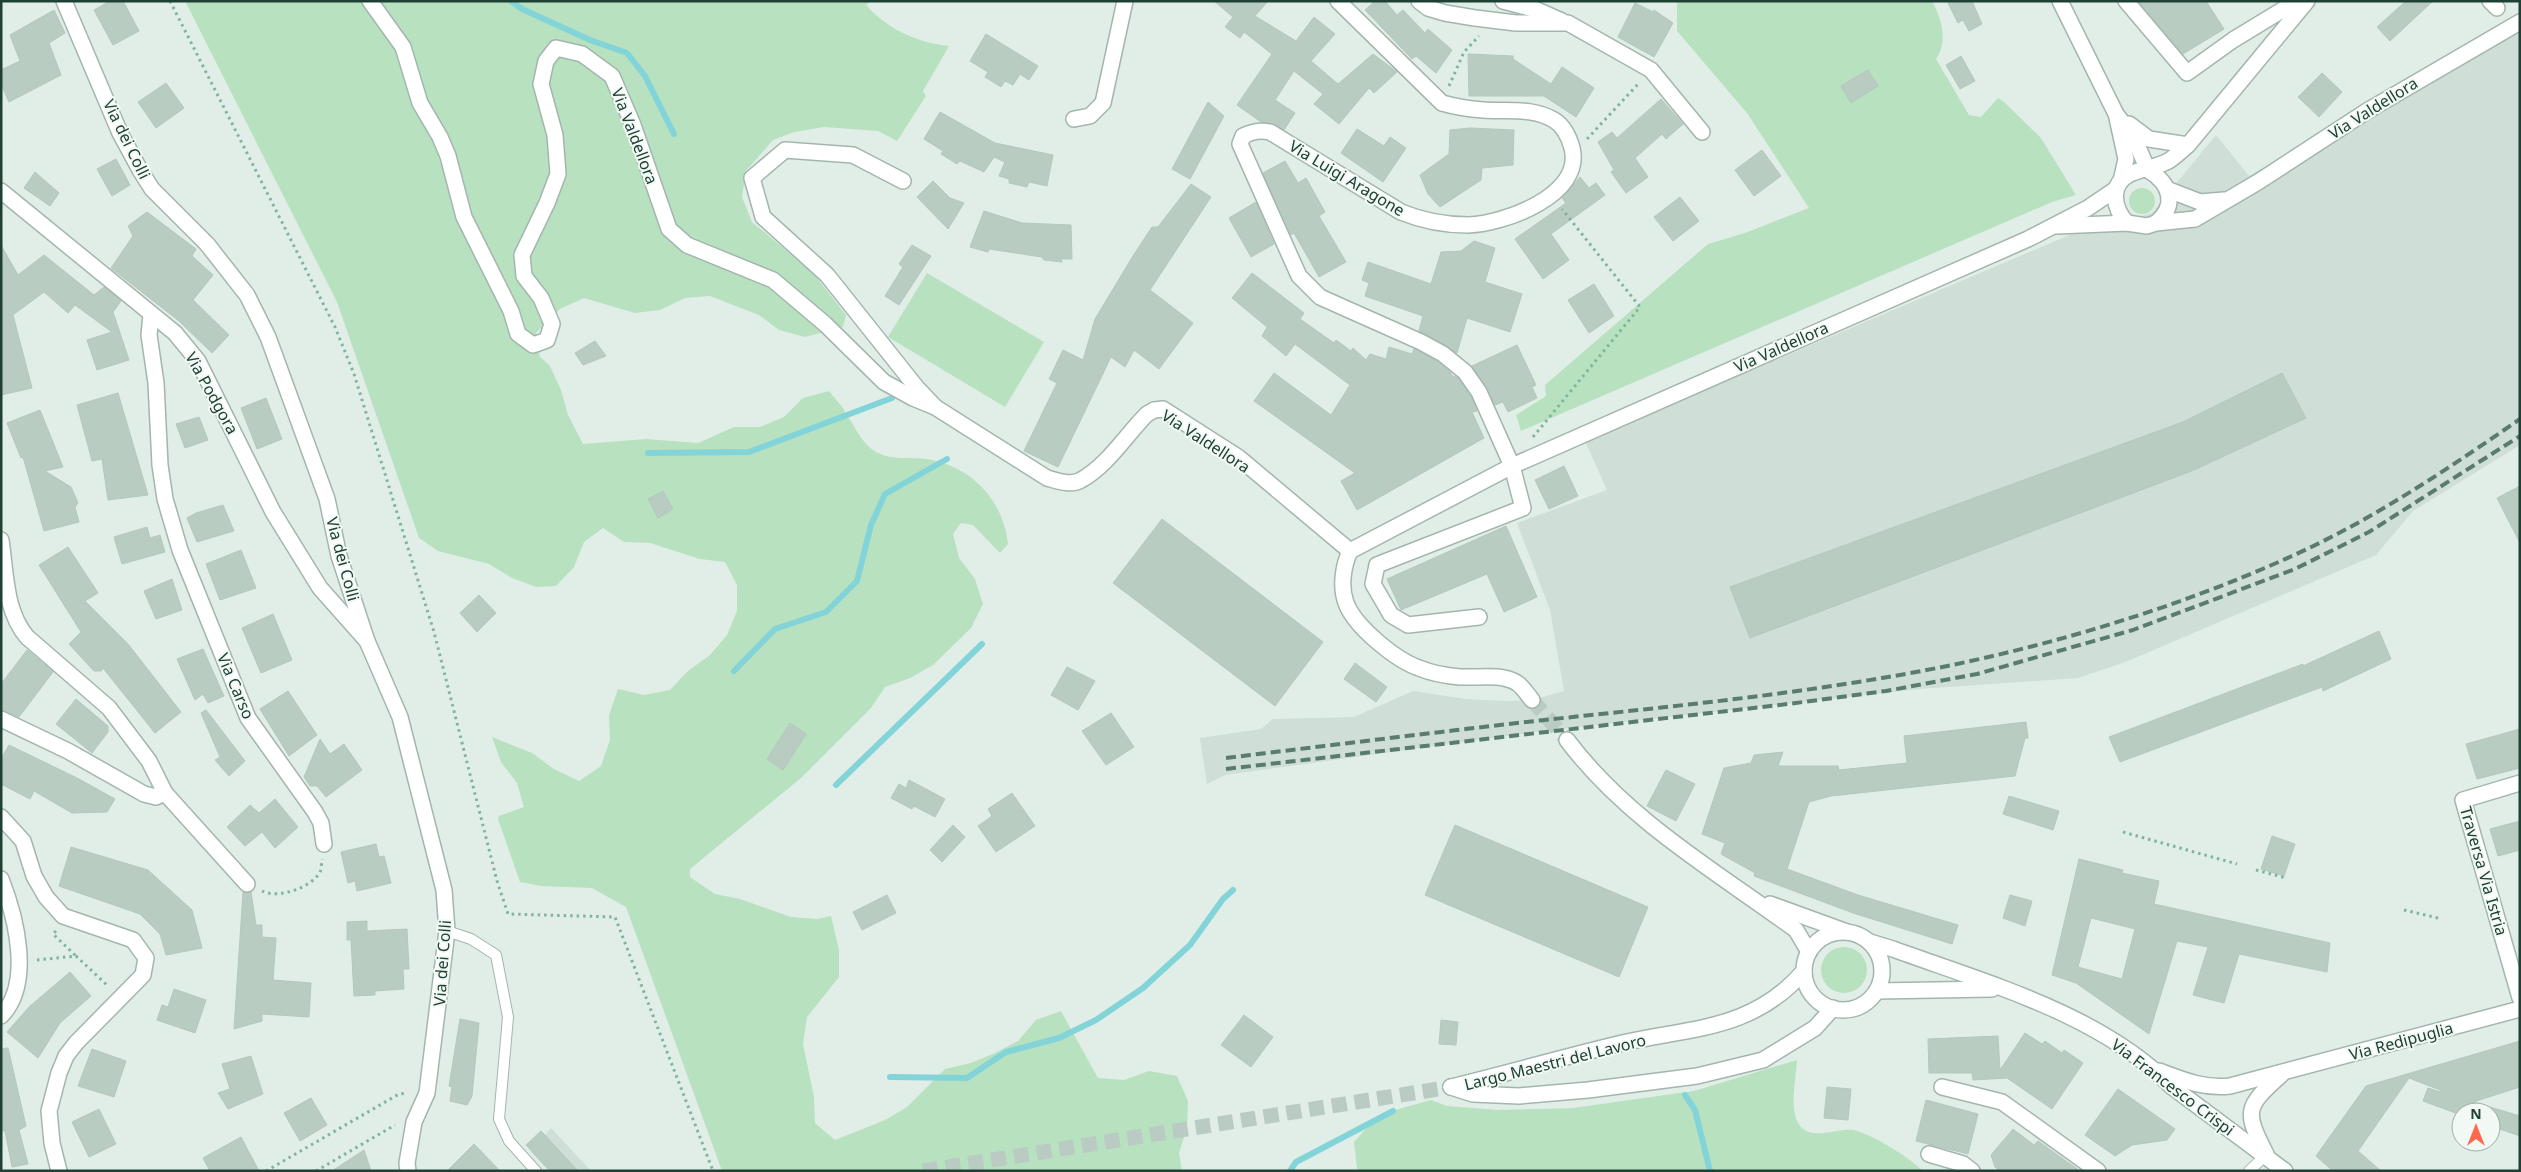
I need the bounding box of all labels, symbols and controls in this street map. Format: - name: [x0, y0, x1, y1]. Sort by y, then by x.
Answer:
- street label: Via Valdellora: [2324, 72, 2422, 144]
- street label: Via Valdellora: [607, 85, 663, 187]
- street label: Via dei Colli: [98, 95, 156, 183]
- street label: Via Luigi Aragone: [1285, 135, 1409, 221]
- street label: Via Valdellora: [1730, 316, 1832, 378]
- street label: Via Podgora: [180, 348, 244, 438]
- street label: Via Valdellora: [1158, 404, 1254, 478]
- street label: Via dei Colli: [321, 515, 365, 603]
- street label: Via Carso: [212, 650, 260, 722]
- street label: Traversa Via Istria: [2455, 804, 2513, 938]
- street label: Via dei Colli: [428, 919, 456, 1007]
- street label: Via Redipuglia: [2347, 1017, 2455, 1065]
- street label: Largo Maestri del Lavoro: [1462, 1029, 1648, 1095]
- street label: Via Francesco Crispi: [2107, 1033, 2239, 1141]
- north arrow: [2451, 1102, 2501, 1152]
- text: N: [2470, 1104, 2482, 1123]

